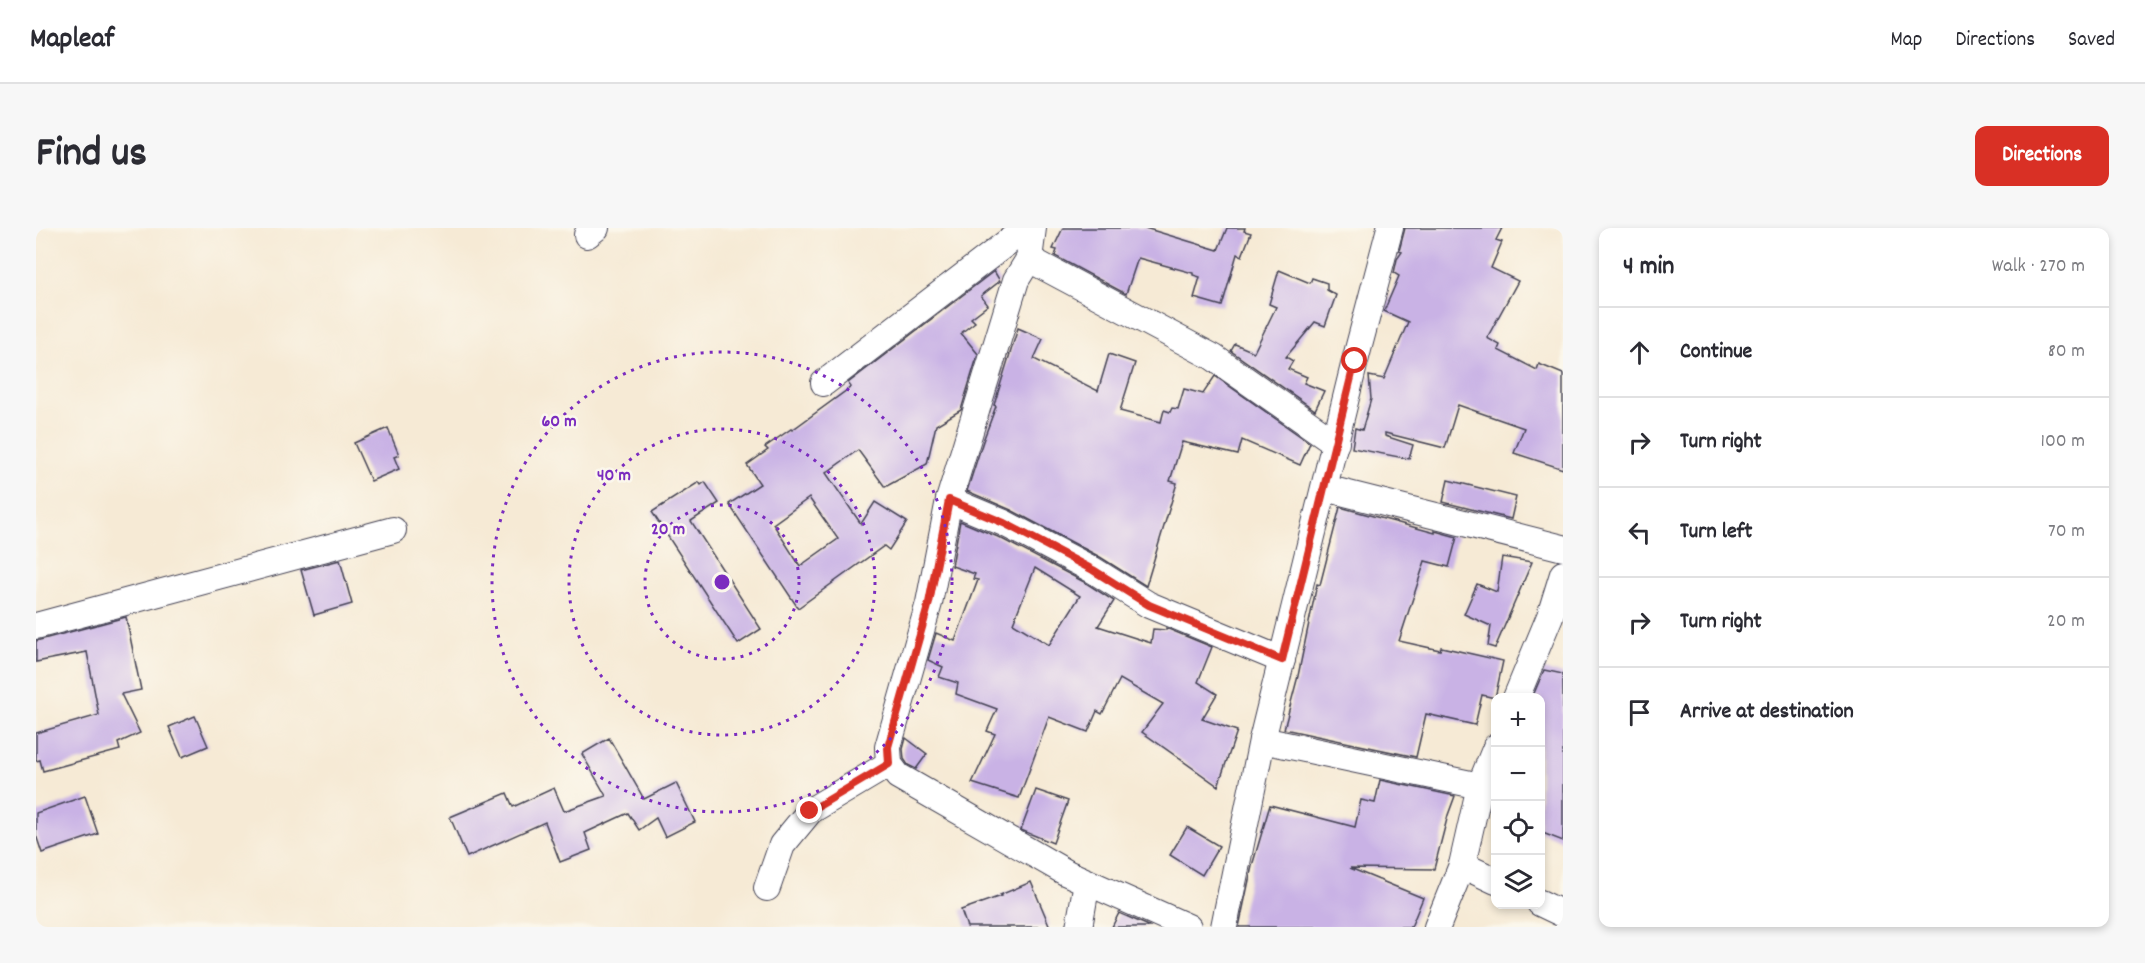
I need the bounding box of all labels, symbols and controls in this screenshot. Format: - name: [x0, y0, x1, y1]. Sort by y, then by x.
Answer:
- text: Mapleaf: [30, 21, 114, 61]
- text: Map: [1891, 26, 1922, 56]
- text: Directions: [1955, 26, 2035, 56]
- text: Saved: [2068, 26, 2115, 56]
- text: Find us: [36, 126, 147, 186]
- button: Directions: [1975, 126, 2109, 186]
- text: 4 min: [1623, 249, 1674, 286]
- text: Walk · 270 m: [1992, 253, 2085, 281]
- icon: ahead: [1623, 336, 1656, 369]
- text: Continue: [1680, 337, 1752, 368]
- text: 80 m: [2048, 338, 2085, 366]
- route start: [1341, 347, 1367, 373]
- text: 60 m: [541, 410, 577, 435]
- icon: right: [1623, 426, 1656, 459]
- text: Turn right: [1680, 427, 1762, 458]
- text: 100 m: [2041, 428, 2085, 456]
- text: 40 m: [597, 464, 631, 489]
- icon: left: [1623, 516, 1656, 549]
- text: Turn left: [1680, 517, 1752, 548]
- text: 20 m: [651, 518, 685, 543]
- text: 70 m: [2048, 518, 2085, 546]
- centre of rings: [712, 572, 732, 592]
- icon: right: [1623, 606, 1656, 639]
- text: Turn right: [1680, 607, 1762, 638]
- text: 20 m: [2047, 608, 2085, 636]
- map controls: [1491, 693, 1545, 909]
- button: +: [1491, 693, 1545, 747]
- icon: arrive: [1623, 696, 1656, 729]
- text: Arrive at destination: [1680, 697, 1854, 728]
- button: −: [1491, 747, 1545, 801]
- route end: [796, 797, 822, 823]
- button: locate: [1491, 801, 1545, 855]
- button: layers: [1491, 855, 1545, 909]

